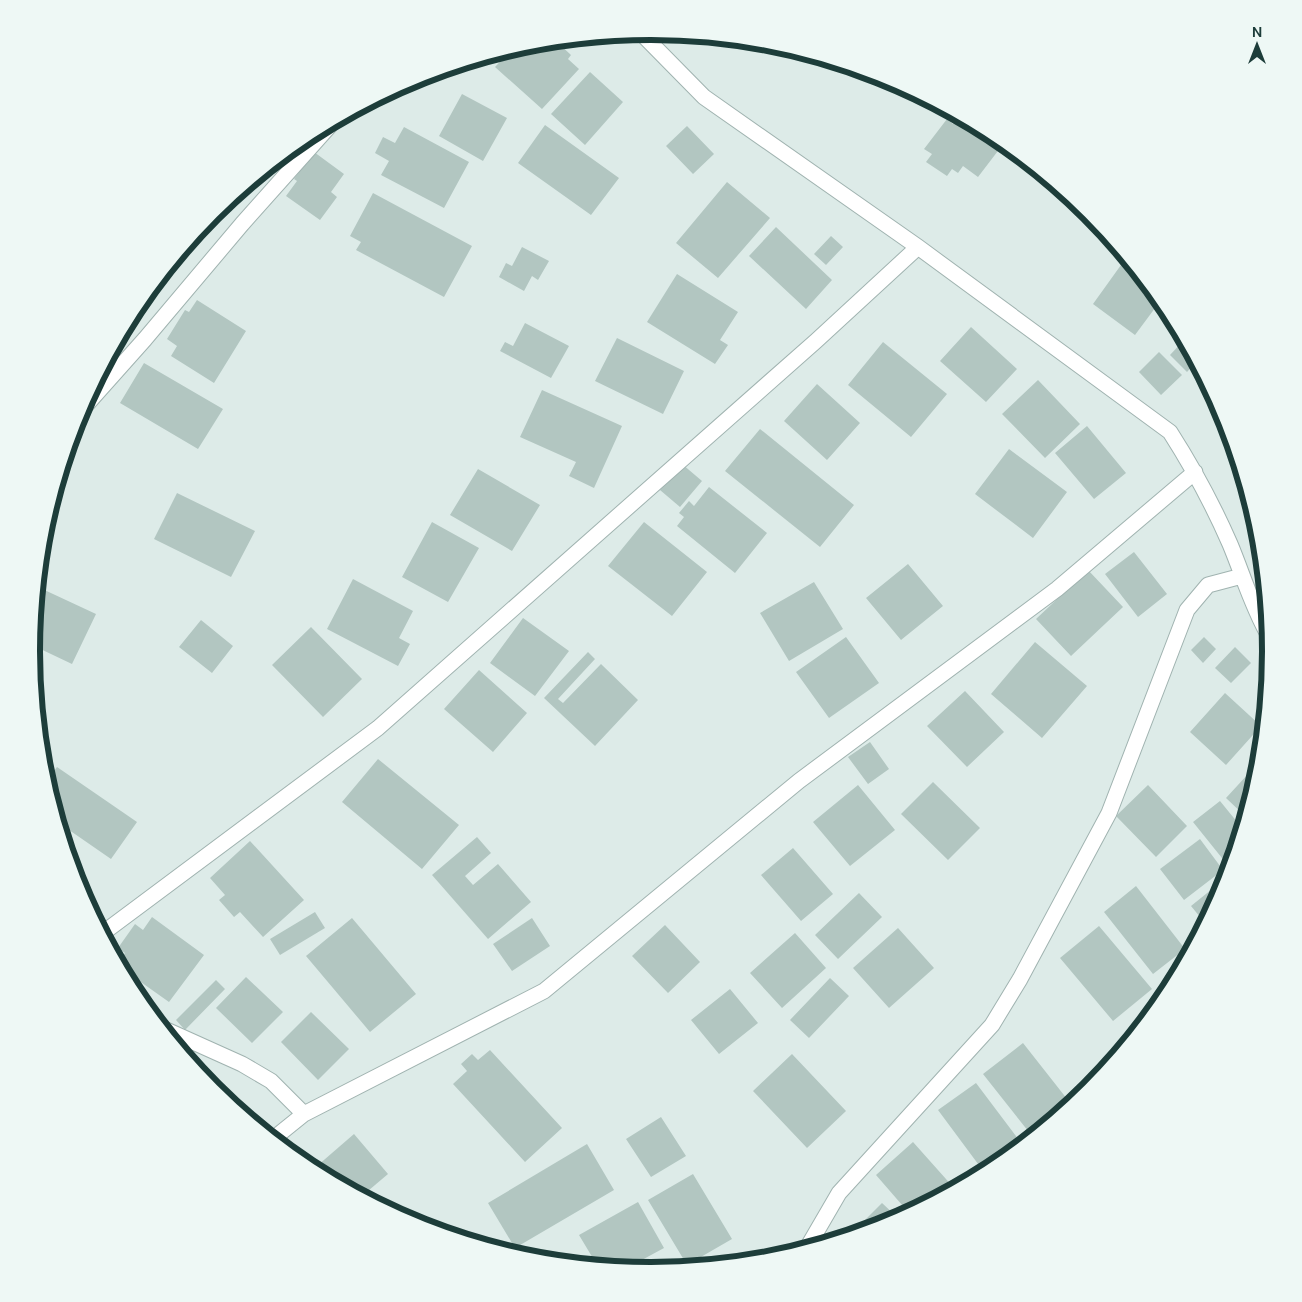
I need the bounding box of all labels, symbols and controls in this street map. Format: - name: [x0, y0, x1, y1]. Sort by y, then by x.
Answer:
- north arrow: [1232, 20, 1282, 70]
- text: N: [1252, 23, 1262, 41]

